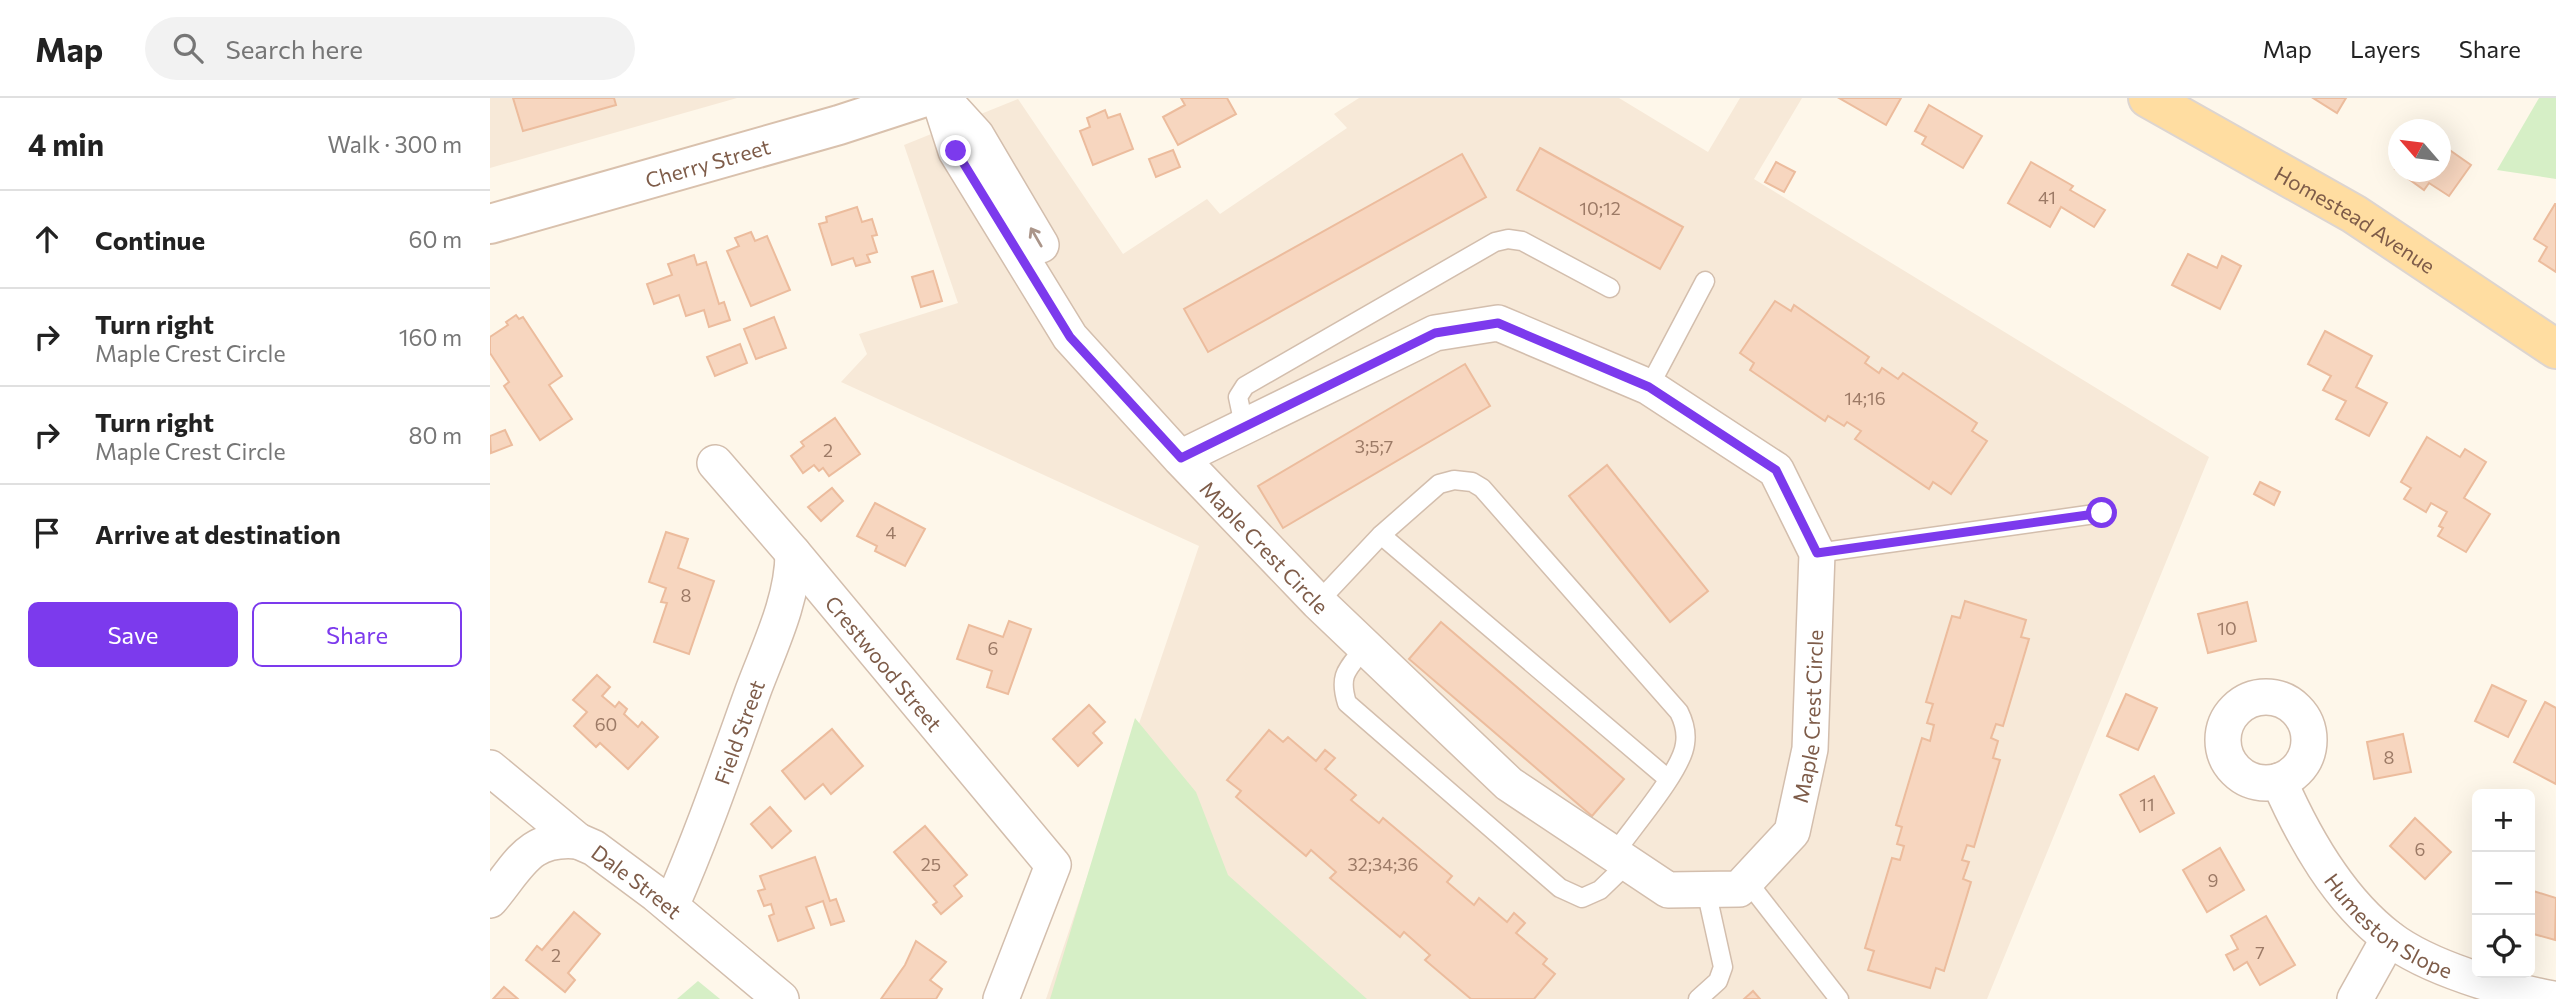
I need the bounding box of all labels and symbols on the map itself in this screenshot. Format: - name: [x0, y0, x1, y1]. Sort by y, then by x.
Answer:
- north arrow: [2388, 119, 2451, 182]
- street label: Cherry Street: [642, 133, 773, 192]
- route end: [940, 135, 971, 166]
- street label: Homestead Avenue: [2271, 160, 2440, 277]
- house number: 41: [2038, 186, 2056, 208]
- house number: 10;12: [1579, 197, 1621, 219]
- one-way arrow: [1029, 228, 1043, 248]
- house number: 14;16: [1844, 387, 1886, 409]
- house number: 3;5;7: [1355, 435, 1393, 457]
- house number: 2: [823, 439, 833, 461]
- street label: Maple Crest Circle: [1196, 475, 1334, 618]
- route start: [2086, 497, 2117, 528]
- house number: 4: [886, 521, 897, 543]
- house number: 8: [681, 584, 692, 606]
- street label: Crestwood Street: [821, 590, 948, 736]
- house number: 10: [2217, 617, 2237, 639]
- street label: Maple Crest Circle: [1786, 629, 1827, 805]
- house number: 6: [988, 637, 998, 659]
- street label: Field Street: [708, 676, 769, 787]
- house number: 60: [595, 713, 617, 735]
- house number: 8: [2384, 746, 2395, 768]
- house number: 11: [2139, 793, 2155, 815]
- house number: 6: [2415, 838, 2425, 860]
- street label: Dale Street: [587, 839, 687, 923]
- house number: 25: [921, 853, 941, 875]
- house number: 32;34;36: [1348, 853, 1418, 875]
- street label: Humeston Slope: [2320, 868, 2456, 982]
- house number: 9: [2208, 869, 2218, 891]
- house number: 7: [2255, 941, 2265, 963]
- house number: 2: [551, 944, 561, 966]

